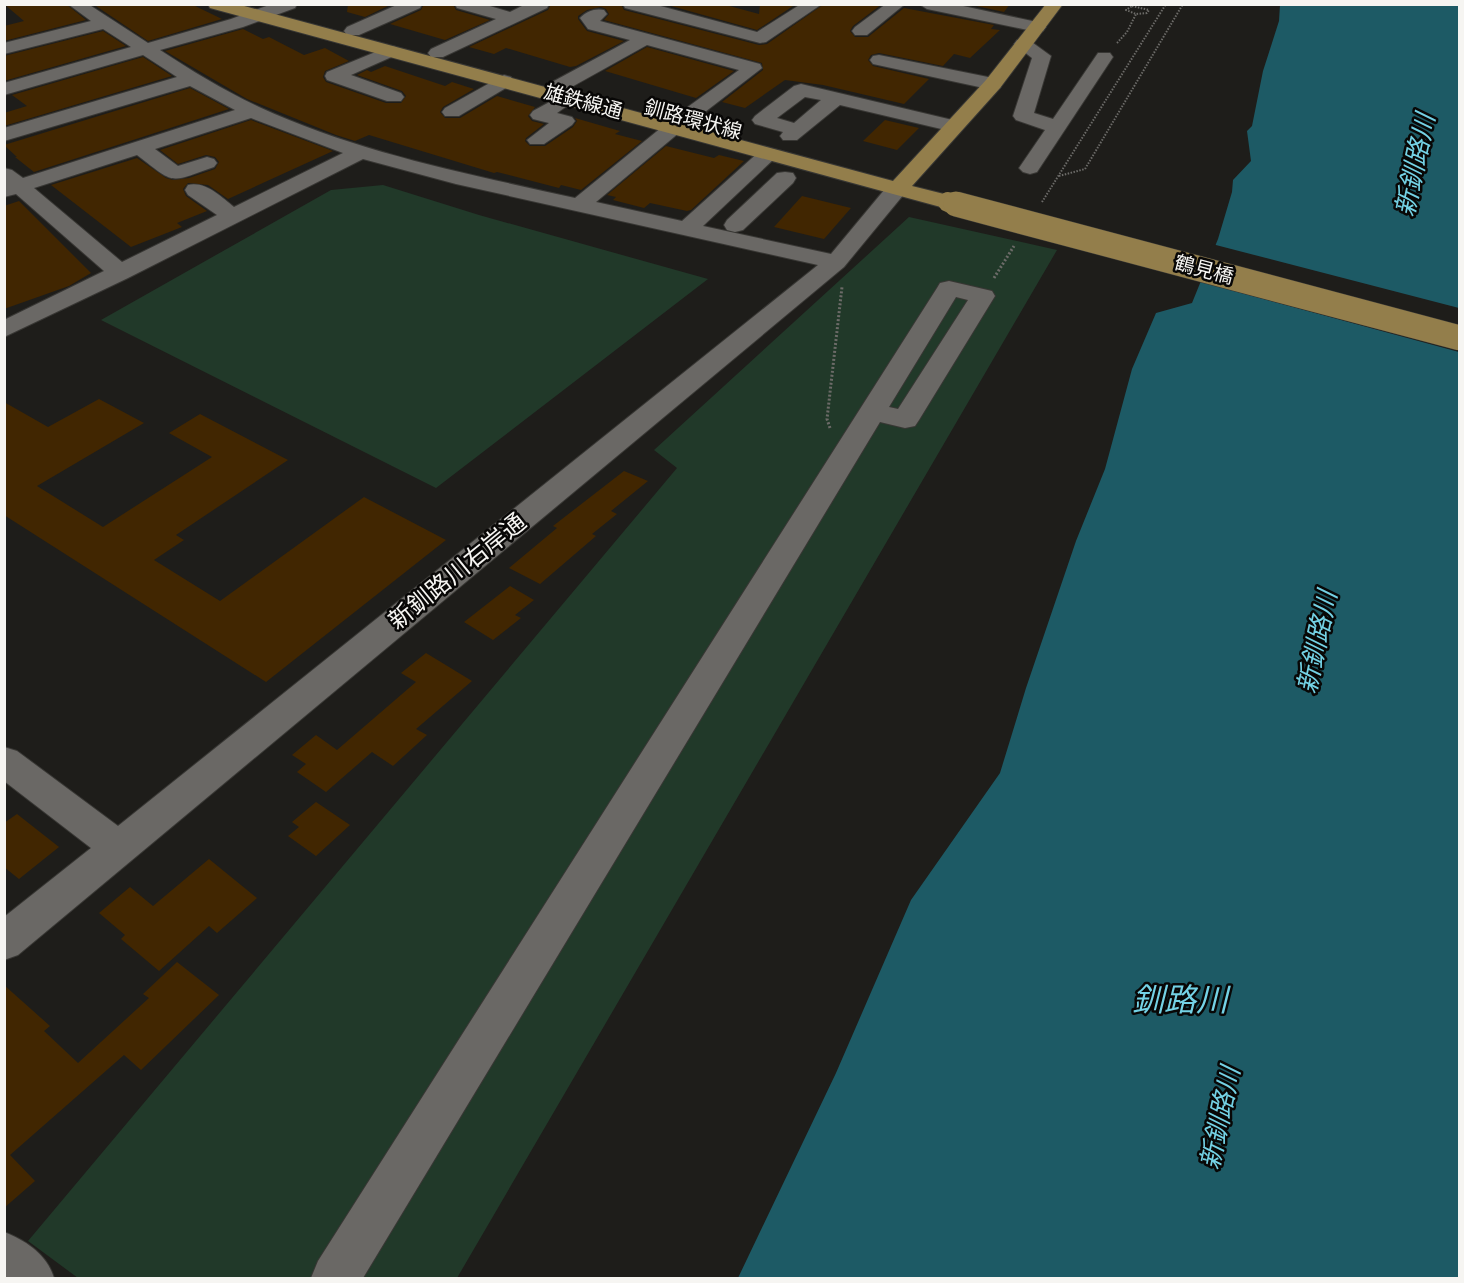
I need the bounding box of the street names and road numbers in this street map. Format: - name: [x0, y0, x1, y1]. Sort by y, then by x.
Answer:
- street label: 雄鉄線通: [541, 78, 625, 126]
- street label: 釧路環状線: [641, 93, 745, 147]
- street label: 鶴見橋: [1171, 248, 1237, 292]
- street label: 新釧路川右岸通: [381, 505, 533, 637]

